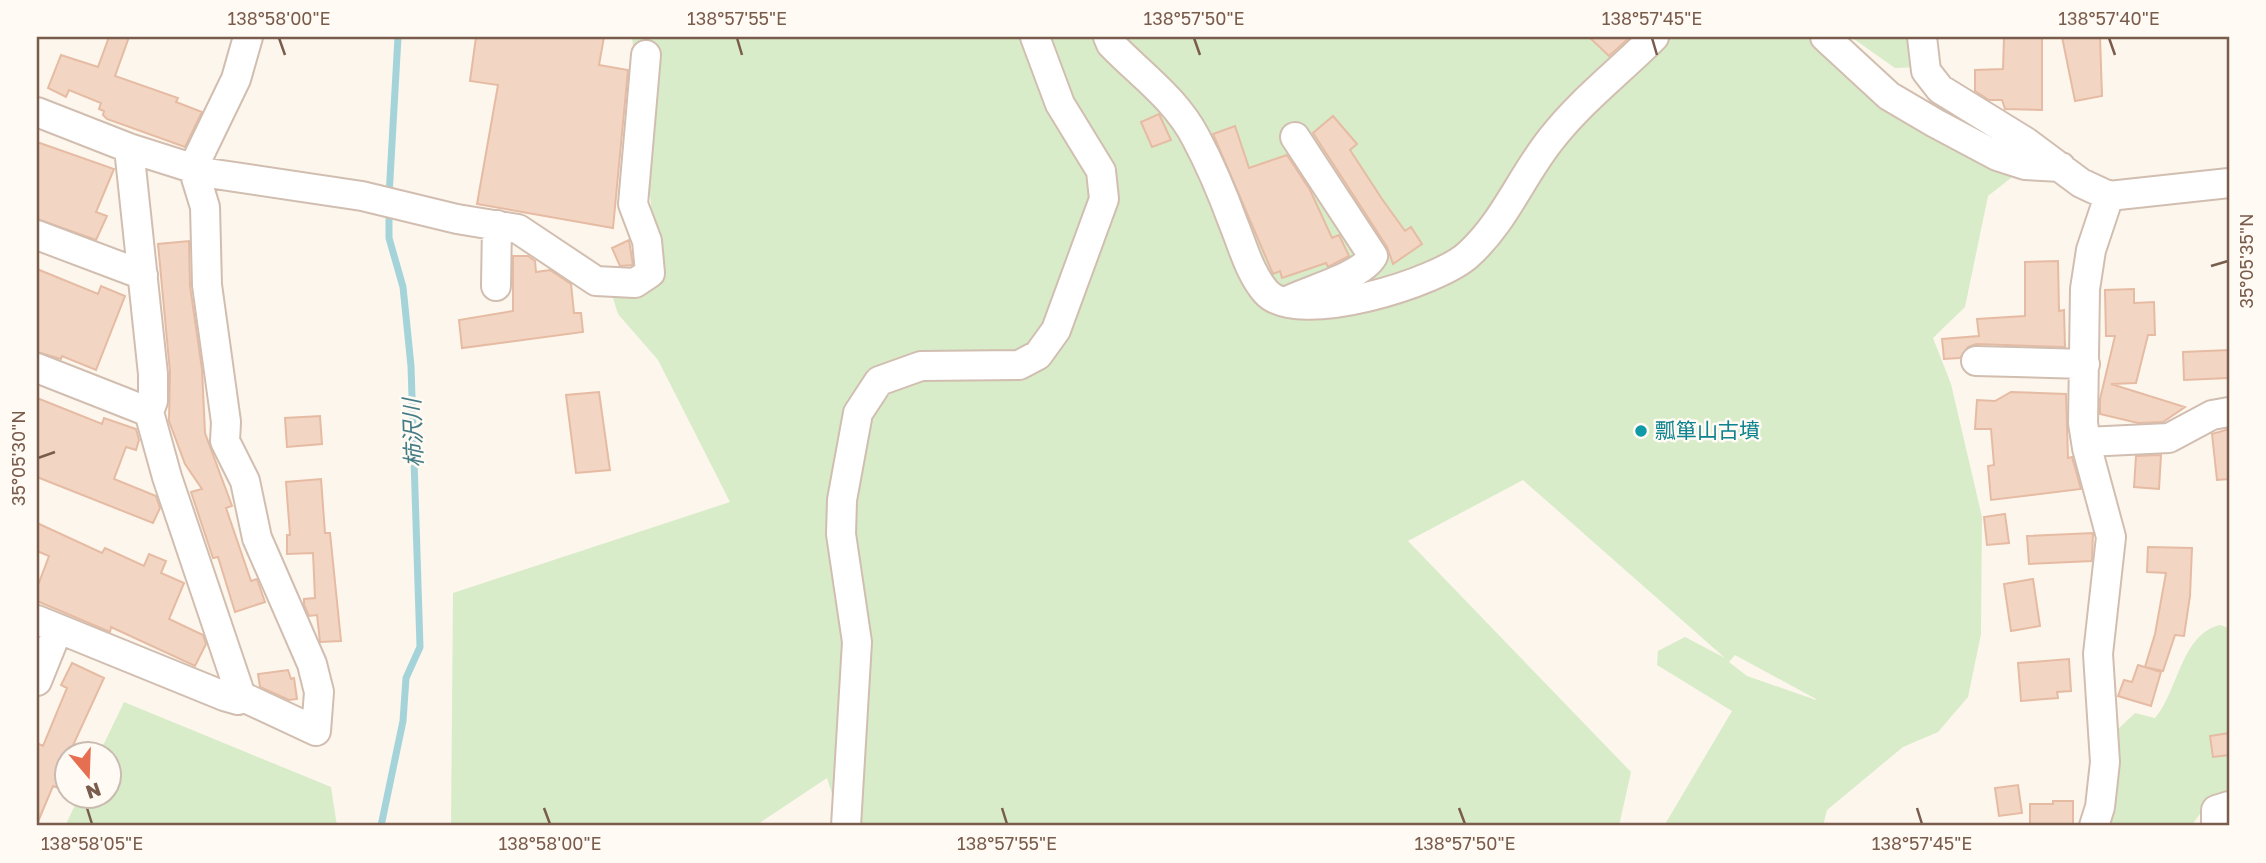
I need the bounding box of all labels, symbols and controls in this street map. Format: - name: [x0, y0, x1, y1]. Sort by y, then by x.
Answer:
- text: 138°58'00"E: [228, 7, 330, 29]
- text: 138°57'55"E: [687, 7, 787, 29]
- text: 138°57'50"E: [1144, 7, 1244, 29]
- text: 138°57'45"E: [1602, 7, 1702, 29]
- text: 138°57'40"E: [2058, 7, 2160, 29]
- text: 35°05'35"N: [2235, 213, 2257, 309]
- water label: 柿沢川: [397, 395, 427, 468]
- text: 35°05'30"N: [7, 410, 29, 506]
- place label: 瓢箪山古墳: [1655, 417, 1760, 443]
- marker: 瓢箪山古墳: [1633, 423, 1649, 439]
- north arrow: [52, 740, 122, 810]
- text: N: [83, 778, 104, 805]
- text: 138°58'05"E: [41, 832, 143, 854]
- text: 138°58'00"E: [499, 832, 601, 854]
- text: 138°57'55"E: [957, 832, 1057, 854]
- text: 138°57'50"E: [1415, 832, 1515, 854]
- text: 138°57'45"E: [1872, 832, 1972, 854]

